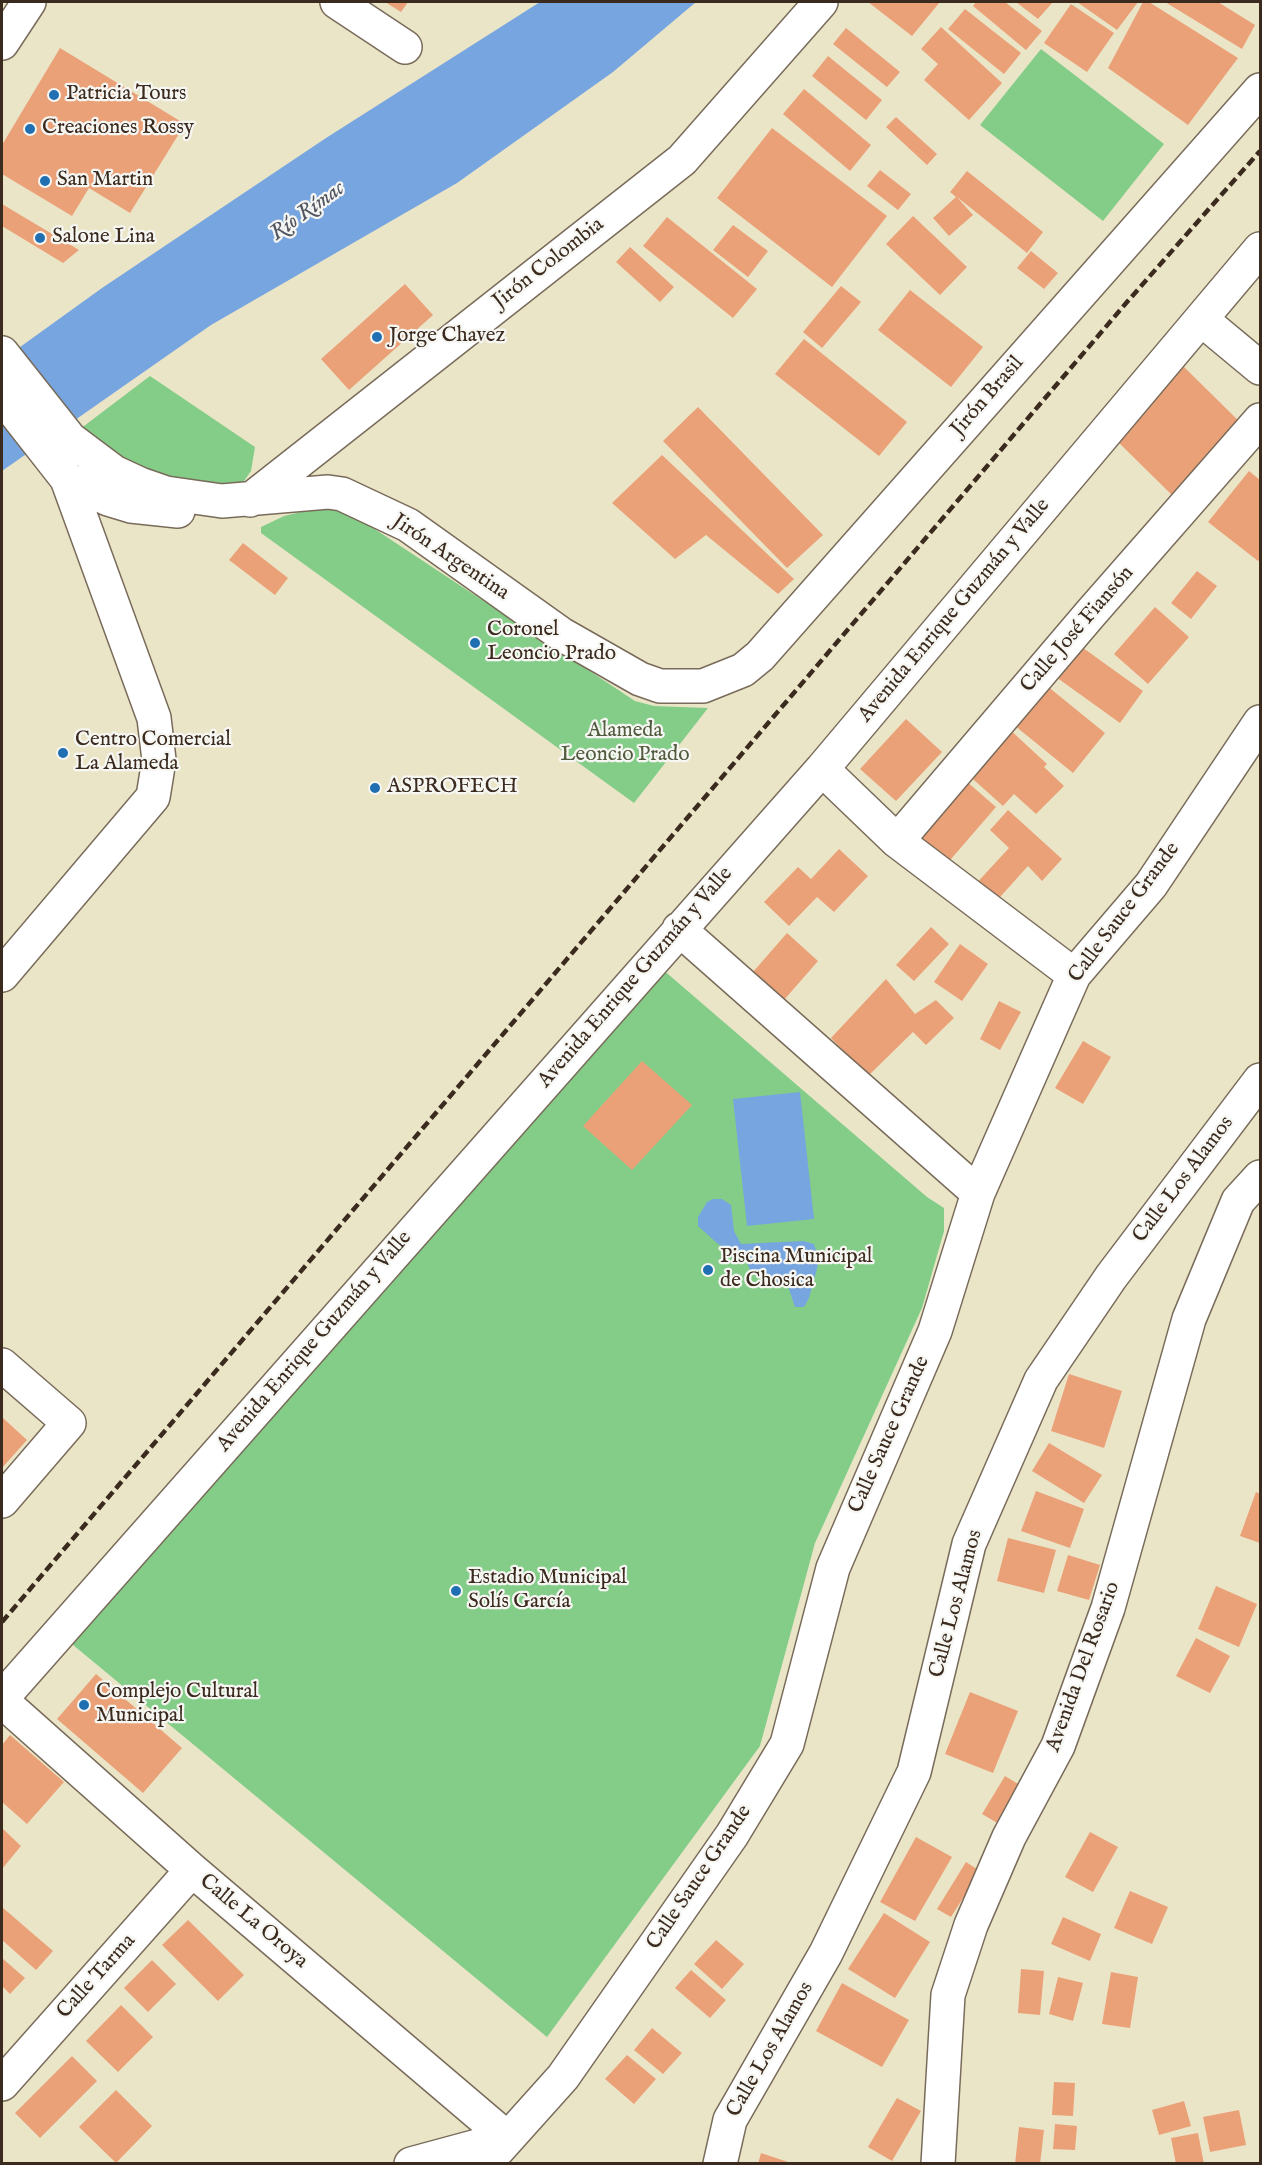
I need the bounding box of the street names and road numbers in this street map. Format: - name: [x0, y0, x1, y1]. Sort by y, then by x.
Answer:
- street label: Jirón Colombia: [488, 213, 610, 315]
- street label: Jirón Brasil: [946, 352, 1030, 442]
- street label: Avenida Enrique Guzmán y Valle: [854, 494, 1056, 728]
- street label: Jirón Argentina: [387, 510, 513, 606]
- street label: Calle José Fiansón: [1016, 561, 1140, 699]
- street label: Calle Sauce Grande: [1064, 838, 1186, 988]
- street label: Avenida Enrique Guzmán y Valle: [533, 862, 739, 1094]
- street label: Calle Los Alamos: [1128, 1112, 1240, 1248]
- street label: Avenida Enrique Guzmán y Valle: [212, 1226, 418, 1458]
- street label: Calle Sauce Grande: [844, 1353, 936, 1517]
- street label: Calle Los Alamos: [925, 1527, 989, 1681]
- street label: Avenida Del Rosario: [1042, 1579, 1126, 1755]
- street label: Calle Sauce Grande: [642, 1801, 758, 1955]
- street label: Calle La Oroya: [194, 1869, 312, 1975]
- street label: Calle Tarma: [52, 1929, 142, 2025]
- street label: Calle Los Alamos: [722, 1978, 820, 2122]

